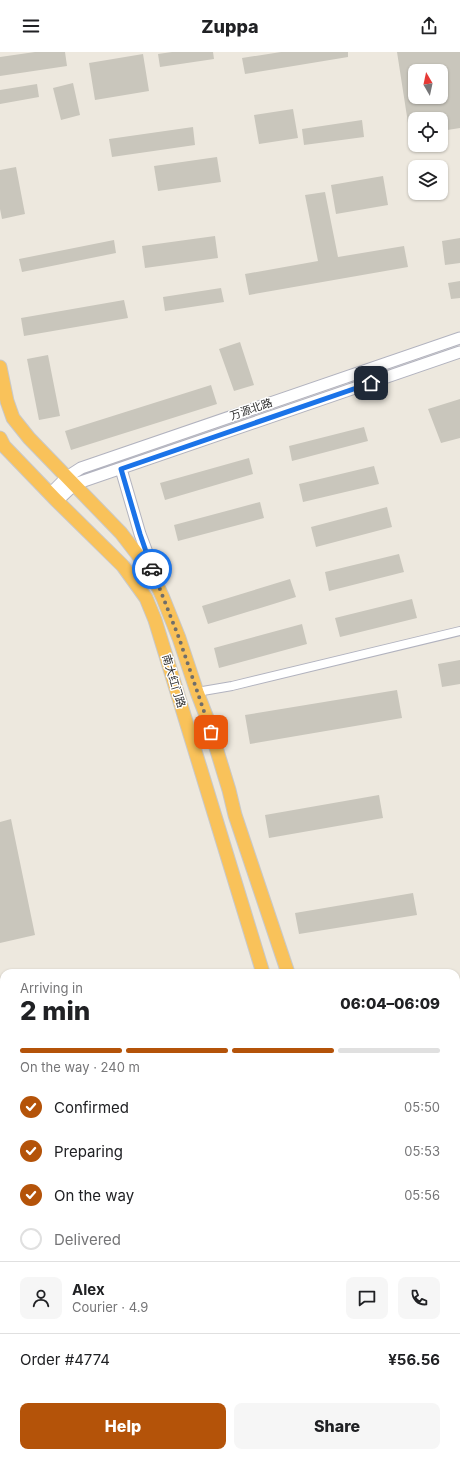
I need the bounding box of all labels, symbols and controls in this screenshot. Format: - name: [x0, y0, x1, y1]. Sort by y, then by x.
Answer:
- icon: menu: [20, 15, 42, 37]
- icon: share: [418, 15, 440, 37]
- text: Zuppa: [201, 16, 259, 37]
- north arrow: [408, 64, 448, 104]
- map controls: [408, 64, 448, 200]
- button: locate: [408, 112, 448, 152]
- button: layers: [408, 160, 448, 200]
- pin: [354, 366, 388, 400]
- icon: home: [360, 372, 382, 394]
- street label: 万源北路: [228, 395, 274, 423]
- courier: [132, 549, 172, 589]
- icon: car: [141, 558, 163, 580]
- street label: 南大红门路: [159, 653, 189, 709]
- pin: [194, 715, 228, 749]
- icon: bag: [200, 721, 222, 743]
- text: Arriving in: [20, 980, 83, 996]
- text: 06:04–06:09: [340, 994, 440, 1013]
- text: 2 min: [20, 995, 90, 1026]
- text: On the way · 240 m: [20, 1059, 140, 1075]
- icon: check: [20, 1096, 42, 1118]
- text: Confirmed: [54, 1098, 129, 1117]
- text: 05:50: [404, 1099, 440, 1115]
- icon: check: [20, 1140, 42, 1162]
- text: Preparing: [54, 1142, 123, 1161]
- text: 05:53: [404, 1143, 440, 1159]
- icon: check: [20, 1184, 42, 1206]
- text: On the way: [54, 1186, 134, 1205]
- text: 05:56: [404, 1187, 440, 1203]
- text: Delivered: [54, 1230, 121, 1249]
- button: person: [20, 1277, 62, 1319]
- button: chat: [346, 1277, 388, 1319]
- button: phone: [398, 1277, 440, 1319]
- text: Alex: [72, 1280, 105, 1299]
- text: Courier · 4.9: [72, 1299, 148, 1315]
- text: Order #4774: [20, 1350, 110, 1369]
- text: ¥56.56: [388, 1350, 440, 1369]
- button: Help: [20, 1403, 226, 1449]
- button: Share: [234, 1403, 440, 1449]

